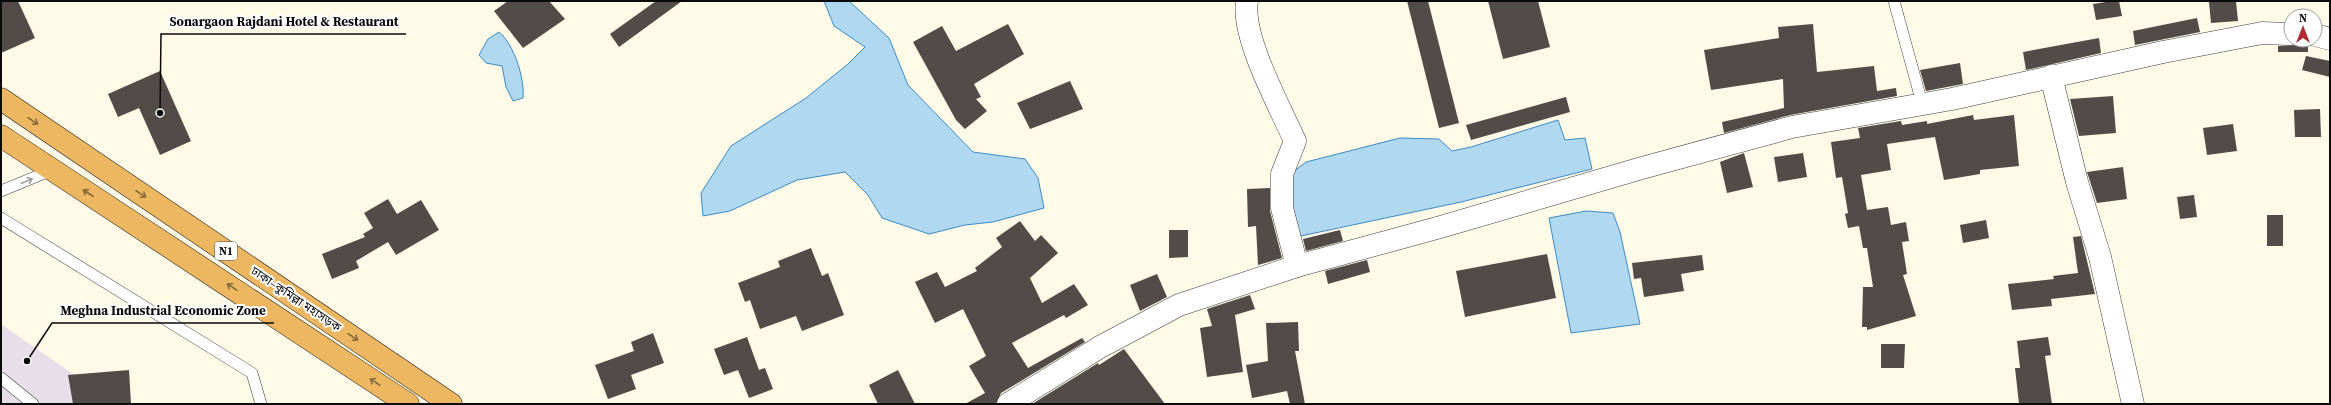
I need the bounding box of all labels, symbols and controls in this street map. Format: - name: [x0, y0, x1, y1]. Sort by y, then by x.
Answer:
- north arrow: [2283, 8, 2323, 48]
- callout: Sonargaon Rajdani Hotel & Restaurant: [161, 9, 406, 34]
- text: N: [2299, 11, 2307, 26]
- text: Sonargaon Rajdani Hotel & Restaurant: [170, 13, 399, 30]
- one-way arrow: [28, 117, 39, 125]
- one-way arrow: [20, 176, 32, 184]
- one-way arrow: [82, 189, 94, 197]
- one-way arrow: [135, 190, 146, 198]
- road number: N1: [215, 242, 237, 260]
- street label: ঢাকা–কুমিল্লা মহাসড়ক: [247, 262, 345, 335]
- one-way arrow: [227, 283, 238, 291]
- callout: Meghna Industrial Economic Zone: [52, 298, 274, 323]
- text: Meghna Industrial Economic Zone: [60, 302, 266, 319]
- one-way arrow: [347, 333, 358, 341]
- one-way arrow: [369, 378, 381, 386]

